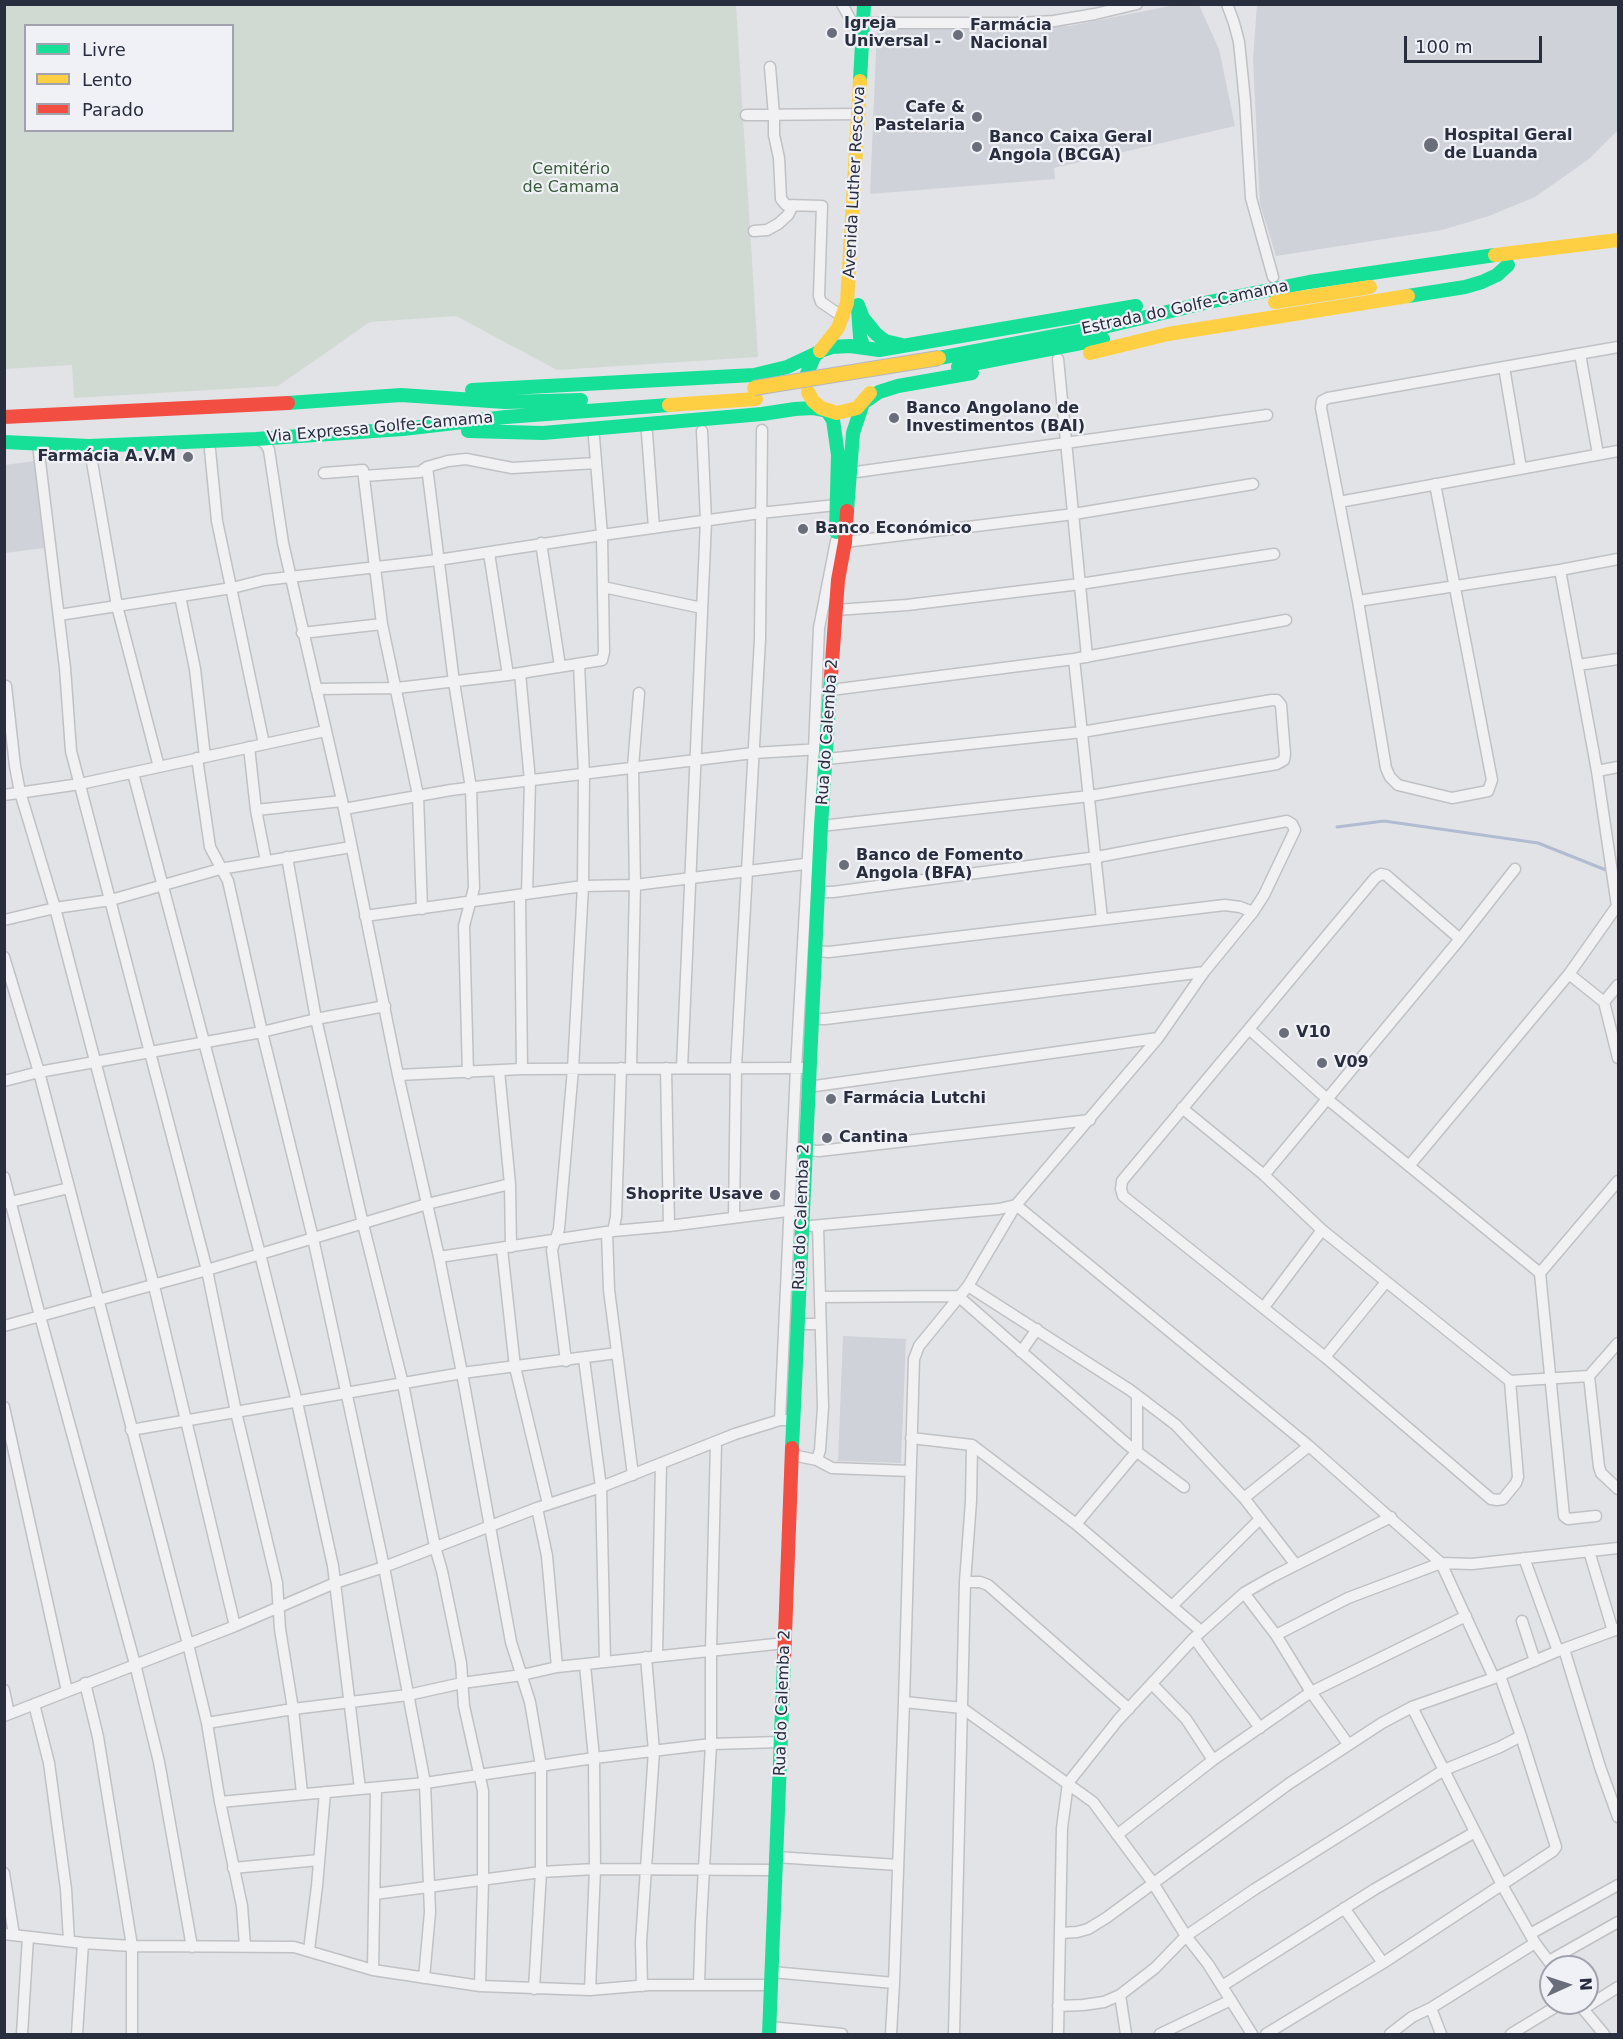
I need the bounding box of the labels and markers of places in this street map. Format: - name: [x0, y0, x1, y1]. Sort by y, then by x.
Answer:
- place label: Igreja Universal -: [844, 14, 941, 52]
- place label: Farmácia Nacional: [970, 16, 1052, 54]
- marker: Igreja Universal -: [825, 26, 839, 40]
- marker: Farmácia Nacional: [951, 28, 965, 42]
- place label: Cafe & Pastelaria: [874, 98, 965, 136]
- marker: Cafe & Pastelaria: [970, 110, 984, 124]
- place label: Hospital Geral de Luanda: [1444, 126, 1572, 164]
- place label: Banco Caixa Geral Angola (BCGA): [989, 128, 1152, 166]
- marker: Hospital Geral de Luanda: [1422, 136, 1440, 154]
- marker: Banco Caixa Geral Angola (BCGA): [970, 140, 984, 154]
- place label: Banco Angolano de Investimentos (BAI): [906, 399, 1085, 437]
- marker: Banco Angolano de Investimentos (BAI): [887, 411, 901, 425]
- place label: Farmácia A.V.M: [37, 447, 176, 467]
- marker: Farmácia A.V.M: [181, 450, 195, 464]
- place label: Banco Económico: [815, 519, 972, 539]
- marker: Banco Económico: [796, 522, 810, 536]
- place label: Banco de Fomento Angola (BFA): [856, 846, 1023, 884]
- marker: Banco de Fomento Angola (BFA): [837, 858, 851, 872]
- place label: V10: [1296, 1023, 1331, 1043]
- marker: V10: [1277, 1026, 1291, 1040]
- place label: V09: [1334, 1053, 1369, 1073]
- marker: V09: [1315, 1056, 1329, 1070]
- place label: Farmácia Lutchi: [843, 1089, 986, 1109]
- marker: Farmácia Lutchi: [824, 1092, 838, 1106]
- place label: Cantina: [839, 1128, 908, 1148]
- marker: Cantina: [820, 1131, 834, 1145]
- place label: Shoprite Usave: [626, 1185, 763, 1205]
- marker: Shoprite Usave: [768, 1188, 782, 1202]

